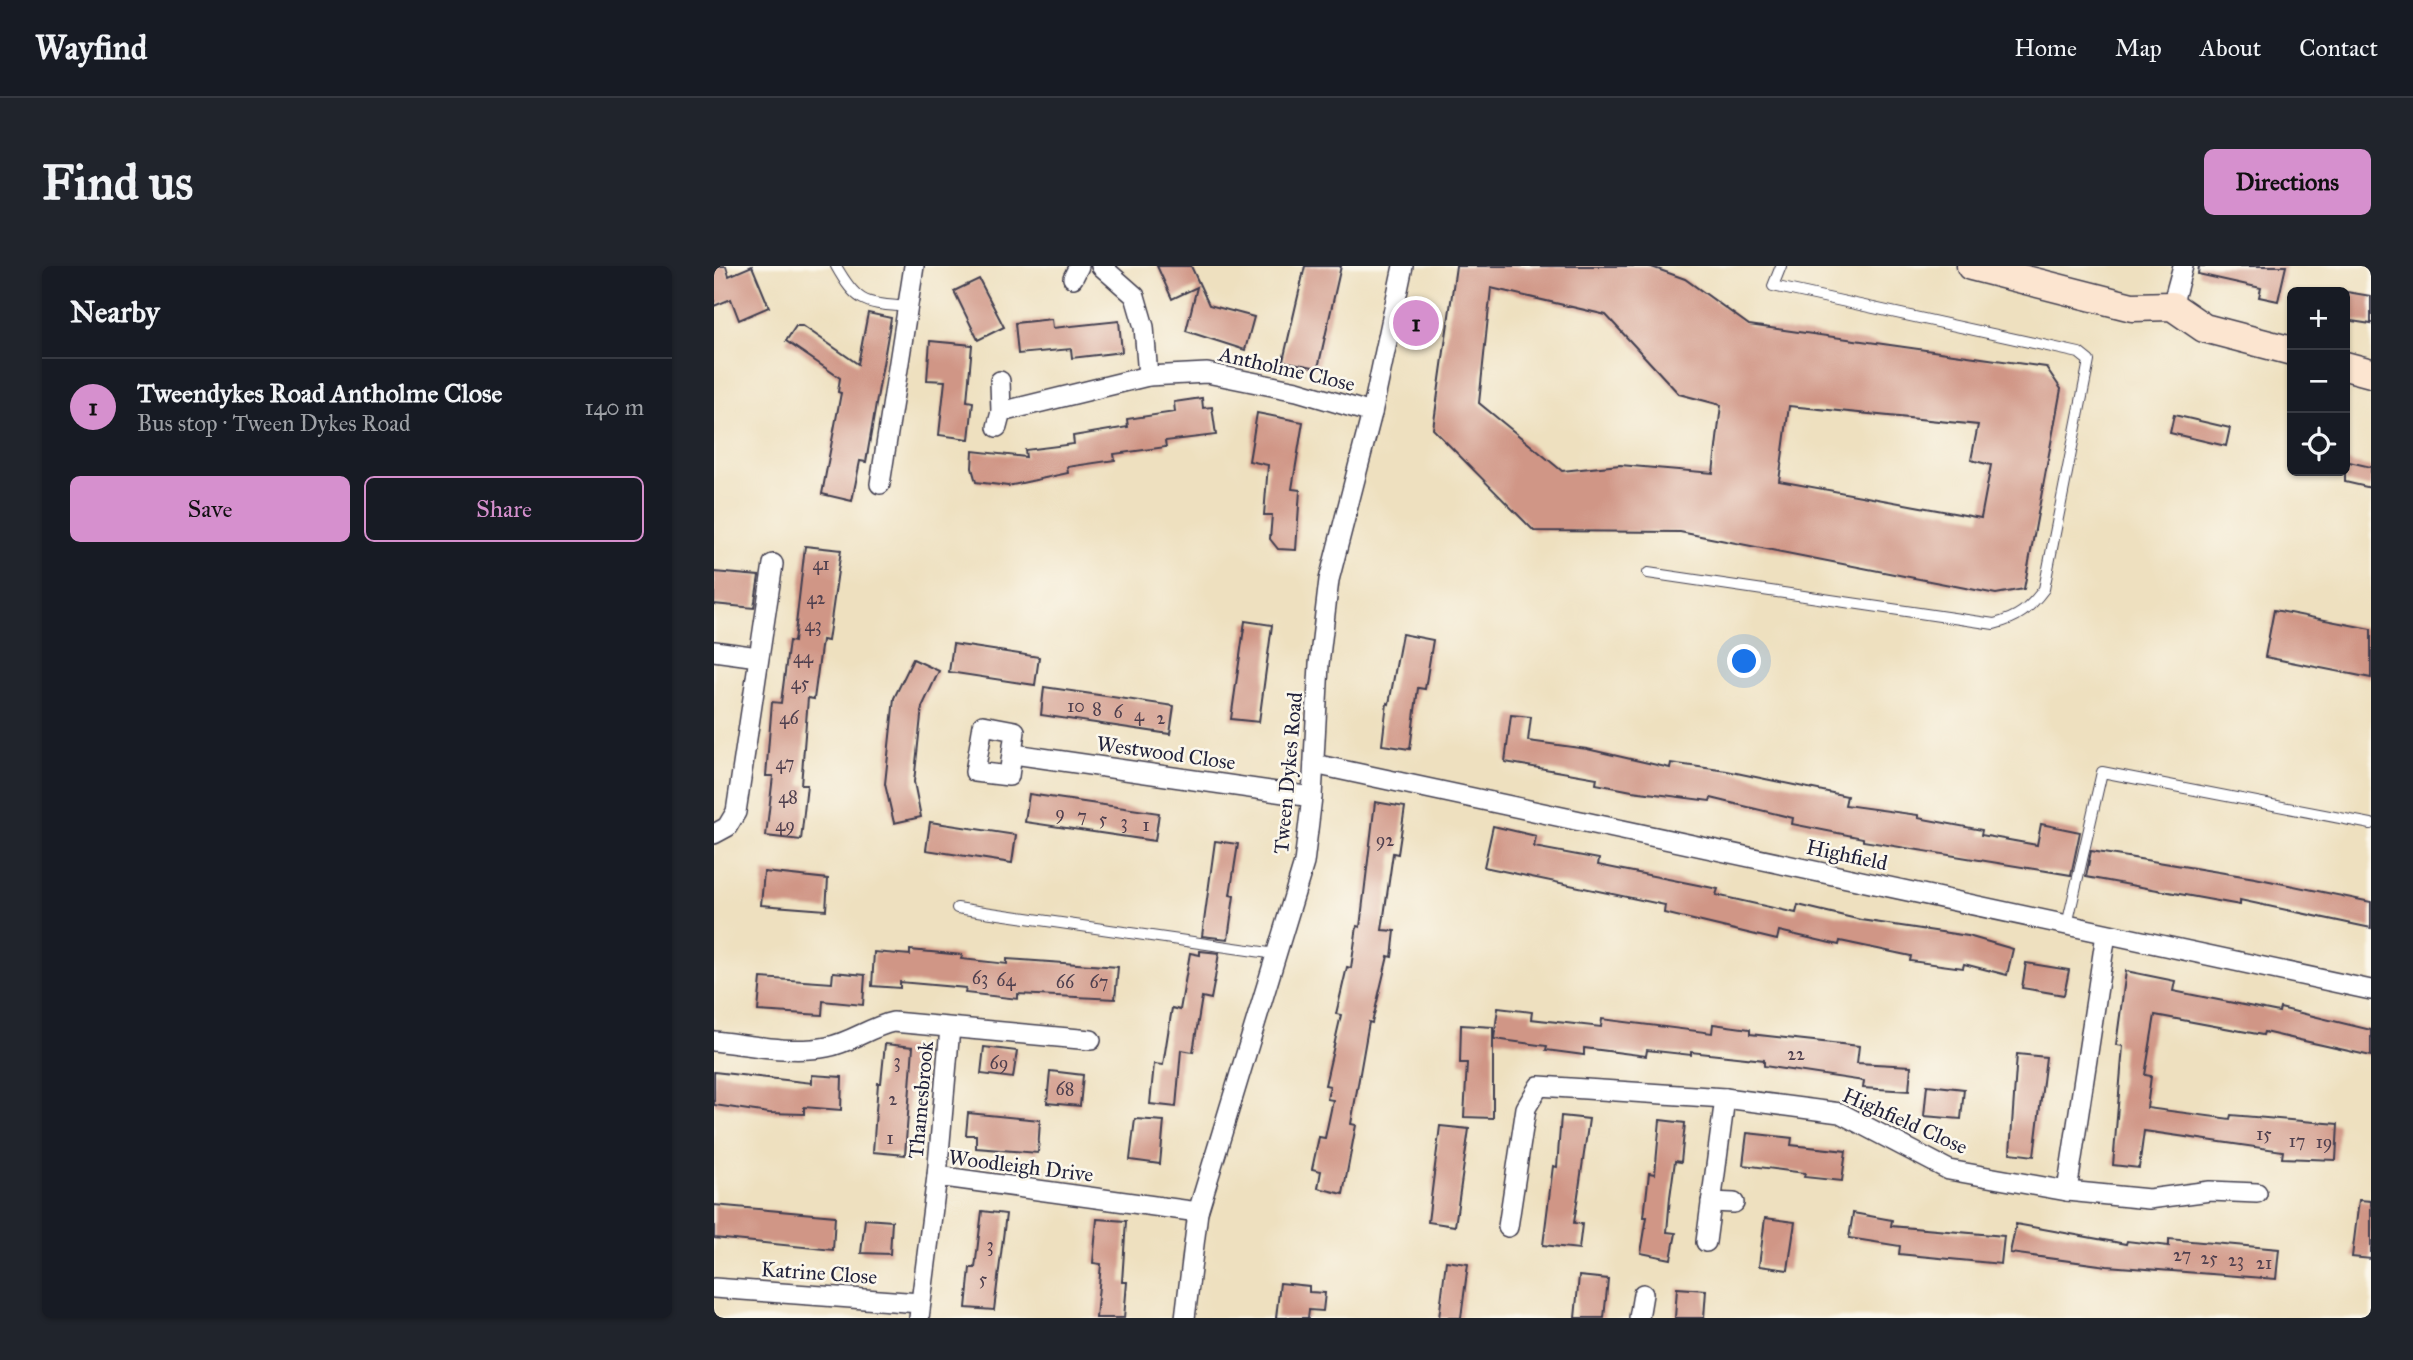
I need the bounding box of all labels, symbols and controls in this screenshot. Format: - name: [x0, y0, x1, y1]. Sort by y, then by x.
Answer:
- text: Wayfind: [35, 28, 147, 68]
- text: Home: [2014, 33, 2077, 63]
- text: Map: [2115, 33, 2162, 63]
- text: About: [2200, 33, 2261, 63]
- text: Contact: [2299, 33, 2378, 63]
- button: Directions: [2204, 149, 2371, 215]
- text: Find us: [42, 153, 193, 212]
- map controls: [2287, 287, 2350, 476]
- button: +: [2287, 287, 2350, 350]
- text: Nearby: [70, 294, 160, 330]
- pin: 1: [1393, 297, 1439, 349]
- street label: Antholme Close: [1216, 341, 1358, 397]
- button: −: [2287, 350, 2350, 413]
- text: Tweendykes Road Antholme Close: [137, 377, 502, 409]
- text: 1: [88, 393, 98, 421]
- text: 140 m: [584, 393, 644, 421]
- text: Bus stop · Tween Dykes Road: [137, 409, 411, 437]
- button: locate: [2287, 413, 2350, 476]
- button: Save: [70, 476, 350, 542]
- button: Share: [364, 476, 644, 542]
- house number: 41: [812, 553, 830, 575]
- house number: 42: [807, 587, 826, 609]
- house number: 43: [804, 614, 822, 636]
- your location: [1727, 644, 1761, 678]
- house number: 44: [793, 646, 814, 668]
- house number: 45: [791, 672, 810, 694]
- street label: Tween Dykes Road: [1268, 690, 1308, 855]
- house number: 10: [1067, 695, 1085, 717]
- house number: 8: [1092, 698, 1102, 720]
- house number: 6: [1113, 701, 1123, 723]
- house number: 4: [1134, 704, 1145, 726]
- house number: 46: [779, 707, 799, 729]
- house number: 2: [1157, 707, 1166, 729]
- street label: Westwood Close: [1095, 730, 1237, 776]
- house number: 47: [776, 752, 794, 774]
- house number: 48: [778, 786, 798, 808]
- house number: 9: [1055, 802, 1065, 824]
- house number: 7: [1077, 805, 1087, 827]
- house number: 5: [1099, 808, 1108, 830]
- house number: 3: [1120, 811, 1128, 833]
- house number: 49: [775, 814, 795, 836]
- house number: 1: [1142, 814, 1150, 836]
- house number: 92: [1376, 829, 1394, 851]
- street label: Highfield: [1804, 834, 1890, 876]
- house number: 63: [972, 967, 988, 989]
- house number: 64: [996, 969, 1017, 991]
- house number: 66: [1056, 971, 1075, 993]
- house number: 67: [1090, 971, 1108, 993]
- street label: Thamesbrook: [903, 1040, 939, 1160]
- house number: 22: [1787, 1043, 1805, 1065]
- house number: 3: [893, 1050, 901, 1072]
- house number: 69: [990, 1052, 1008, 1074]
- house number: 68: [1056, 1078, 1074, 1100]
- street label: Highfield Close: [1838, 1082, 1972, 1160]
- house number: 2: [889, 1088, 898, 1110]
- house number: 15: [2256, 1123, 2272, 1145]
- house number: 1: [886, 1127, 894, 1149]
- house number: 17: [2289, 1130, 2305, 1152]
- house number: 19: [2316, 1131, 2332, 1153]
- street label: Woodleigh Drive: [947, 1144, 1095, 1188]
- house number: 3: [986, 1234, 994, 1256]
- house number: 27: [2173, 1244, 2191, 1266]
- house number: 25: [2200, 1247, 2218, 1269]
- house number: 23: [2228, 1249, 2244, 1271]
- house number: 21: [2256, 1252, 2272, 1274]
- street label: Katrine Close: [760, 1256, 878, 1290]
- house number: 5: [979, 1268, 988, 1290]

